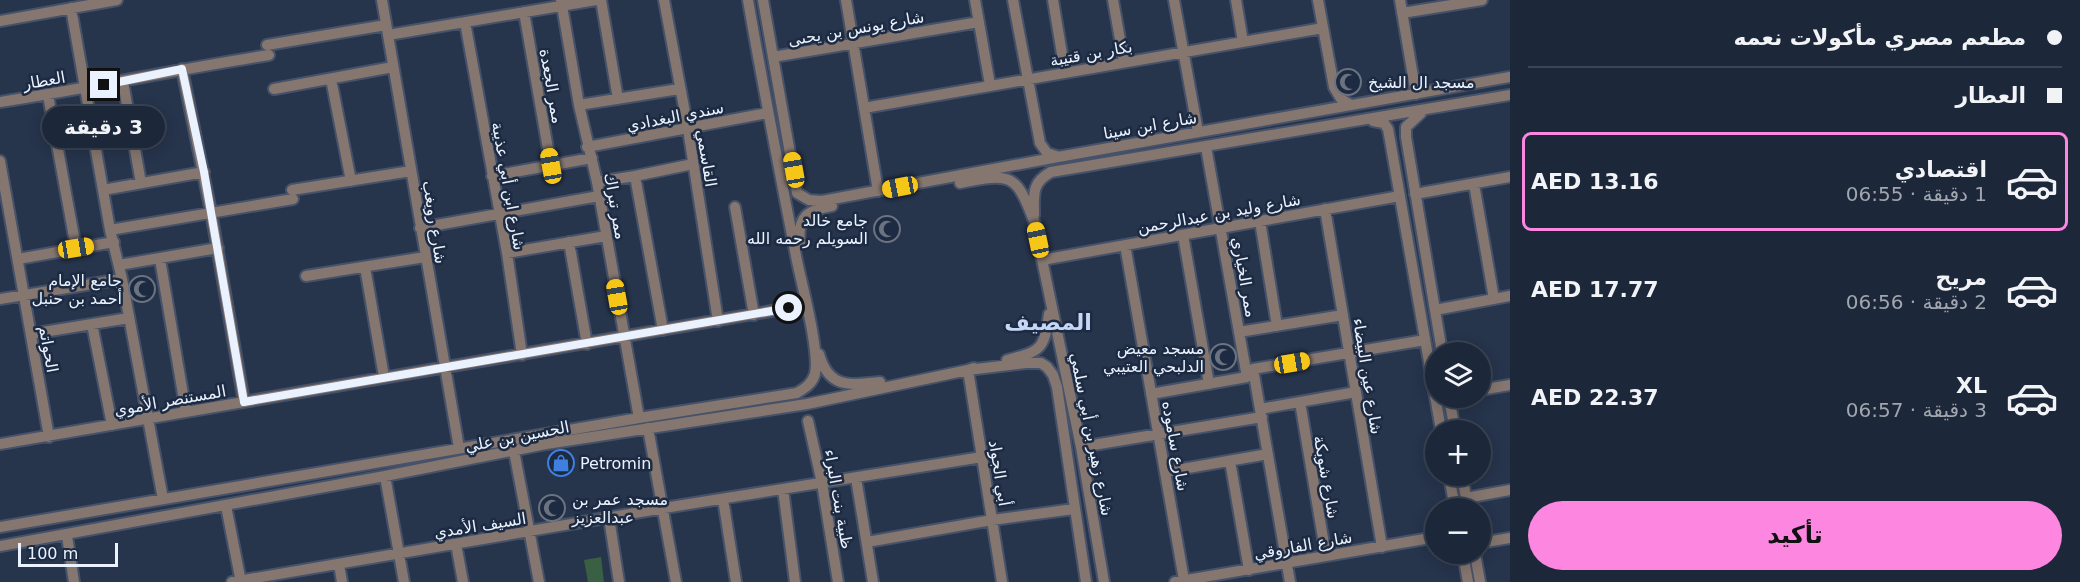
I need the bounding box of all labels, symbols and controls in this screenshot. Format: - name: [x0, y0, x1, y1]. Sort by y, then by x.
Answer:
- street label: شارع يونس بن يحىى: [787, 7, 926, 51]
- text: مطعم مصري مأكولات نعمه: [1733, 25, 2026, 50]
- street label: بكار بن قتيبة: [1048, 37, 1134, 71]
- street label: ممر الجعدة: [535, 47, 567, 125]
- street label: العطار: [20, 67, 67, 95]
- mosque icon: مسجد ال الشيخ: [1333, 67, 1363, 97]
- route end: [90, 71, 117, 98]
- place label: مسجد ال الشيخ: [1368, 73, 1475, 93]
- text: العطار: [1955, 83, 2026, 108]
- street label: سندي البغدادي: [625, 98, 725, 136]
- callout: 3 دقيقة: [42, 106, 166, 148]
- street label: شارع ابن سينا: [1102, 108, 1199, 144]
- text: 3 دقيقة: [64, 115, 143, 139]
- street label: شارع ابن أبي عذيبة: [487, 120, 530, 252]
- street label: القاسمي: [692, 128, 720, 189]
- car: [539, 147, 563, 185]
- car: [782, 151, 806, 189]
- icon: car: [2005, 155, 2059, 209]
- text: اقتصادي: [1895, 157, 1987, 182]
- text: AED 13.16: [1531, 169, 1659, 194]
- street label: ممر تبراك: [599, 171, 631, 241]
- car: [881, 175, 919, 199]
- street label: شارع رويغب: [418, 179, 450, 265]
- text: 1 دقيقة · 06:55: [1846, 182, 1987, 206]
- street label: شارع وليد بن عبدالرحمن: [1136, 190, 1302, 238]
- place label: جامع خالد السويلم رحمه الله: [747, 211, 868, 249]
- mosque icon: جامع خالد السويلم رحمه الله: [872, 214, 902, 244]
- car: [1025, 221, 1051, 259]
- street label: ممر الخياري: [1227, 235, 1261, 319]
- car: [57, 236, 95, 260]
- icon: car: [2005, 263, 2059, 317]
- text: مريح: [1936, 265, 1987, 290]
- place label: جامع الإمام أحمد بن حنبل: [32, 271, 122, 309]
- mosque icon: جامع الإمام أحمد بن حنبل: [127, 274, 157, 304]
- text: AED 17.77: [1531, 277, 1659, 302]
- car: [605, 278, 629, 316]
- text: 2 دقيقة · 06:56: [1846, 290, 1987, 314]
- route start: [775, 294, 802, 321]
- district label: المصيف: [1004, 310, 1092, 335]
- street label: شارع عين البيضاء: [1348, 317, 1386, 436]
- street label: الحواتم: [34, 324, 62, 374]
- place label: مسجد معيض الدلبحي العتيبي: [1103, 339, 1204, 377]
- mosque icon: مسجد معيض الدلبحي العتيبي: [1208, 342, 1238, 372]
- map controls: [1425, 342, 1491, 564]
- button: layers: [1425, 342, 1491, 408]
- street label: شارع زهير بن أبي سلمي: [1065, 351, 1118, 518]
- car: [1273, 351, 1311, 375]
- icon: car: [2005, 371, 2059, 425]
- text: XL: [1956, 373, 1987, 398]
- street label: المستنصر الأموي: [113, 380, 228, 421]
- text: AED 22.37: [1531, 385, 1659, 410]
- text: 3 دقيقة · 06:57: [1846, 398, 1987, 422]
- street label: شارع ساموده: [1157, 399, 1193, 493]
- street label: الحسين بن علي: [463, 417, 571, 457]
- button: +: [1425, 420, 1491, 486]
- street label: شارع شويكة: [1309, 434, 1343, 520]
- street label: أبي الجواد: [984, 438, 1015, 508]
- shop icon: Petromin: [546, 448, 576, 478]
- street label: ظبية بنت البراء: [819, 448, 857, 551]
- place label: Petromin: [580, 454, 651, 473]
- place label: مسجد عمر بن عبدالعزيز: [571, 490, 668, 528]
- mosque icon: مسجد عمر بن عبدالعزيز: [537, 493, 567, 523]
- button: −: [1425, 498, 1491, 564]
- button: تأكيد: [1528, 501, 2062, 570]
- street label: السيف الأمدي: [432, 508, 528, 543]
- street label: شارع الفاروقي: [1253, 528, 1354, 564]
- scale bar: [18, 540, 118, 568]
- text: 100 m: [27, 544, 78, 563]

